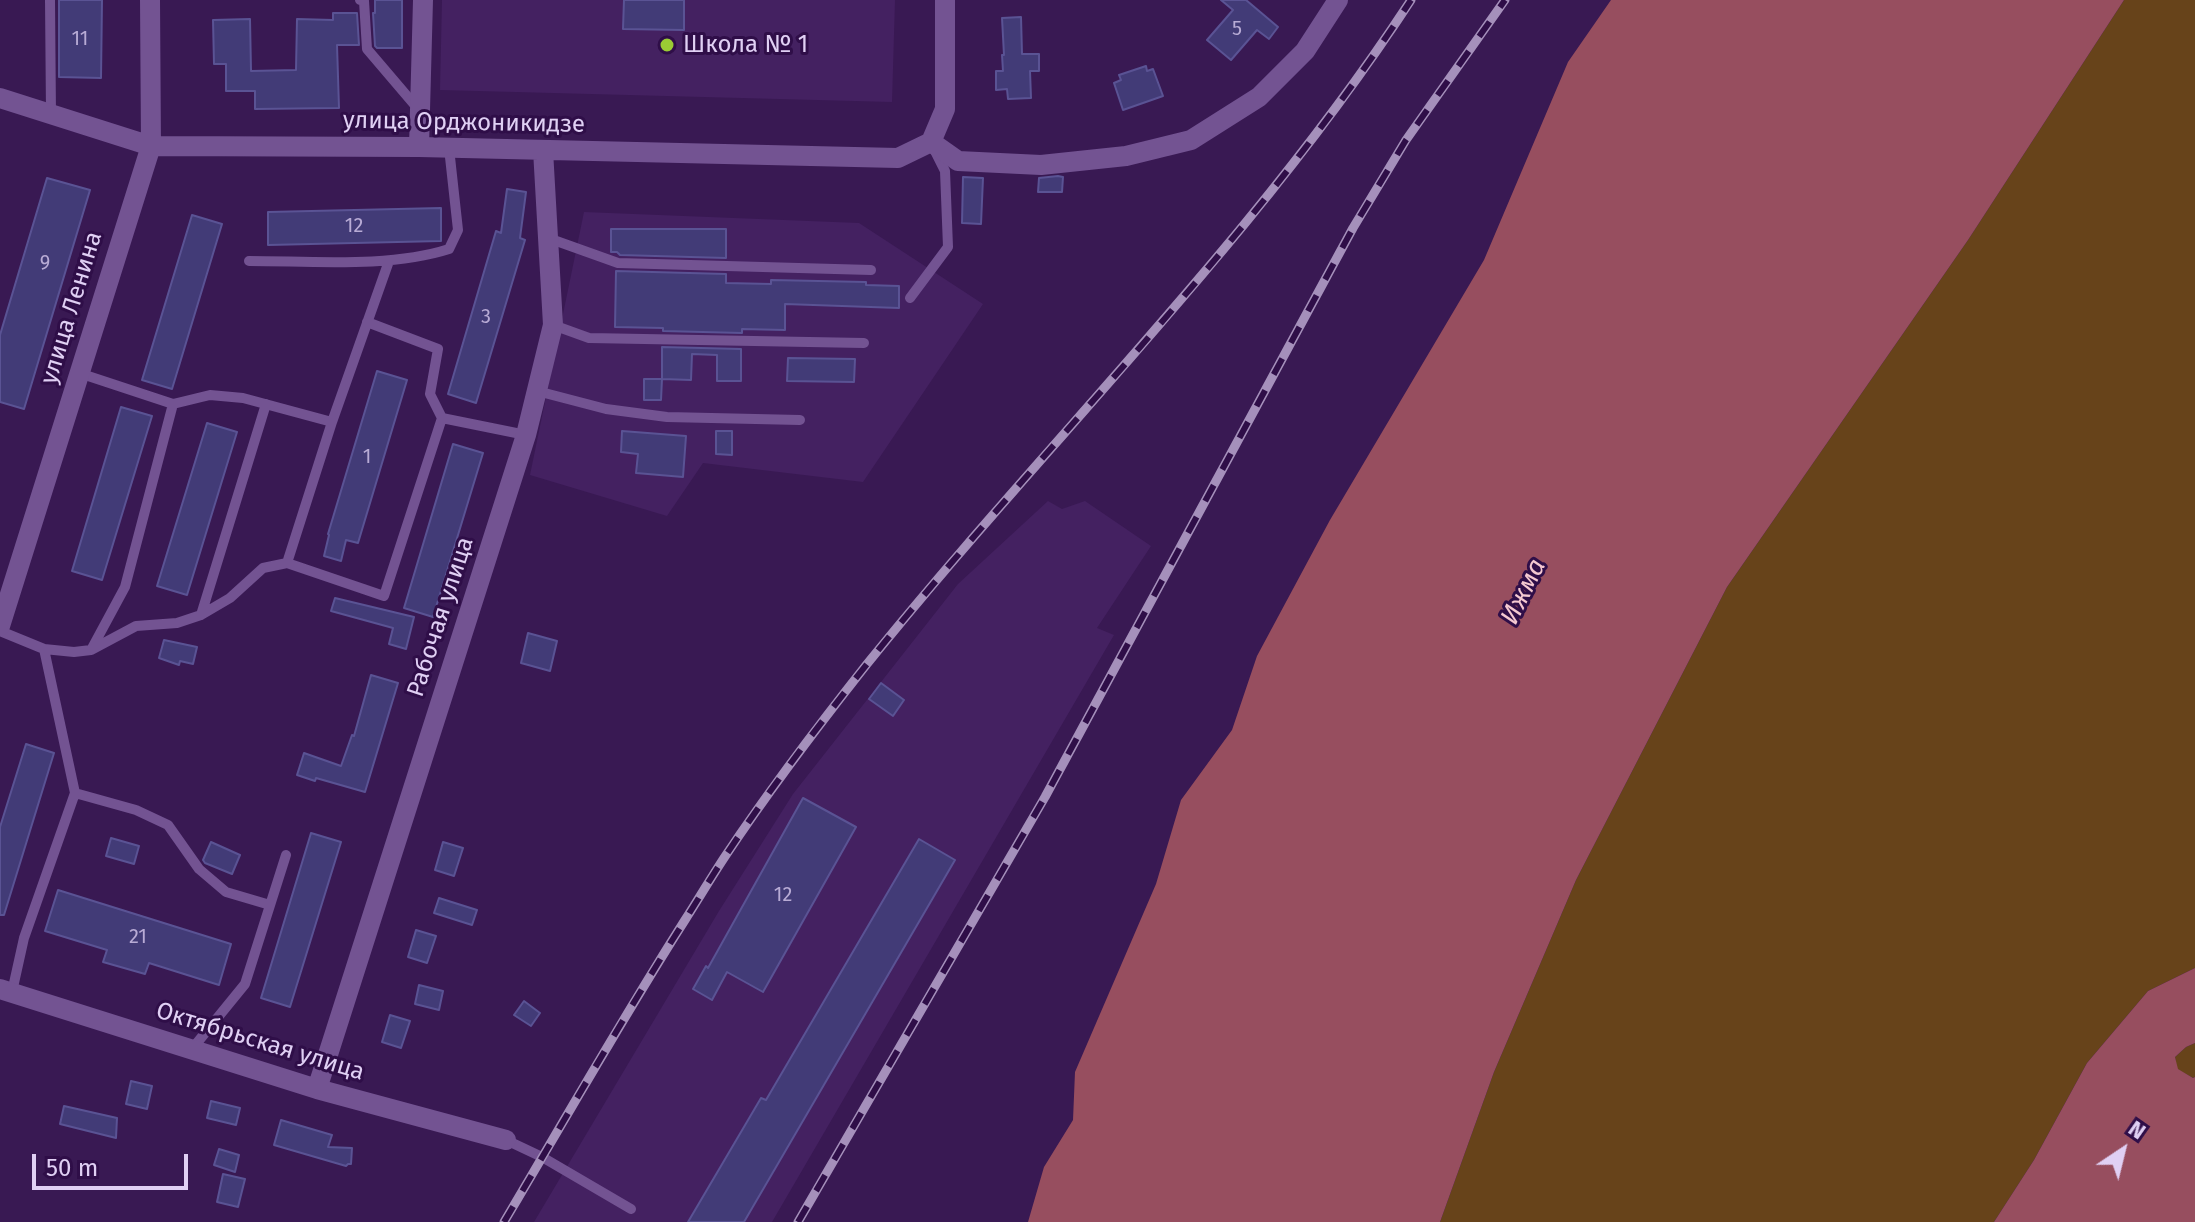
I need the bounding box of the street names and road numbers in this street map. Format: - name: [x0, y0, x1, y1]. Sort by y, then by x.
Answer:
- street label: улица Орджоникидзе: [343, 106, 585, 140]
- street label: улица Ленина: [35, 228, 109, 388]
- street label: Рабочая улица: [402, 533, 480, 701]
- street label: Октябрьская улица: [152, 997, 368, 1087]

